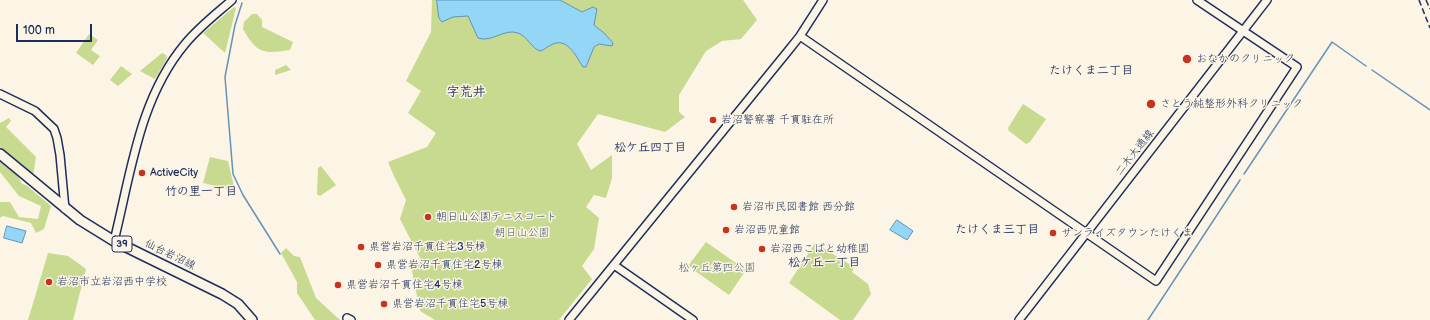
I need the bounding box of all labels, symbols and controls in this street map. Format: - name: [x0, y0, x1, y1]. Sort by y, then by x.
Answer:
- scale bar: [18, 16, 94, 42]
- text: 100 m: [23, 23, 55, 38]
- place label: おなかのクリニック: [1196, 52, 1295, 66]
- marker: おなかのクリニック: [1181, 53, 1193, 65]
- district label: たけくま二丁目: [1049, 64, 1133, 78]
- district label: 字荒井: [447, 85, 485, 101]
- place label: さとう純整形外科クリニック: [1160, 97, 1303, 111]
- marker: さとう純整形外科クリニック: [1145, 98, 1157, 110]
- place label: 岩沼警察署 千貫駐在所: [721, 113, 834, 127]
- marker: 岩沼警察署 千貫駐在所: [708, 115, 718, 125]
- street label: 二木大通線: [1113, 127, 1157, 179]
- district label: 松ケ丘四丁目: [614, 141, 686, 155]
- place label: ActiveCity: [150, 166, 198, 180]
- marker: ActiveCity: [137, 168, 147, 178]
- district label: 竹の里一丁目: [165, 185, 237, 199]
- place label: 岩沼市民図書館 西分館: [742, 200, 855, 214]
- marker: 岩沼市民図書館 西分館: [729, 202, 739, 212]
- place label: 朝日山公園テニスコート: [436, 210, 557, 224]
- marker: 朝日山公園テニスコート: [423, 212, 433, 222]
- place label: 岩沼西児童館: [734, 223, 800, 237]
- district label: たけくま三丁目: [955, 223, 1039, 237]
- marker: 岩沼西児童館: [721, 225, 731, 235]
- park label: 朝日山公園: [495, 226, 549, 240]
- place label: サンライズタウンたけくま: [1061, 226, 1193, 240]
- marker: サンライズタウンたけくま: [1048, 228, 1058, 238]
- road number: 39: [112, 236, 132, 252]
- street label: 仙台岩沼線: [142, 237, 198, 273]
- place label: 県営岩沼千貫住宅3号棟: [369, 240, 486, 254]
- marker: 県営岩沼千貫住宅3号棟: [356, 242, 366, 252]
- place label: 岩沼西こばと幼稚園: [770, 242, 869, 256]
- marker: 岩沼西こばと幼稚園: [757, 244, 767, 254]
- district label: 松ケ丘一丁目: [788, 256, 860, 270]
- place label: 県営岩沼千貫住宅2号棟: [386, 258, 502, 272]
- marker: 県営岩沼千貫住宅2号棟: [373, 260, 383, 270]
- park label: 松ヶ丘第四公園: [679, 261, 755, 275]
- place label: 岩沼市立岩沼西中学校: [57, 275, 167, 289]
- marker: 岩沼市立岩沼西中学校: [44, 277, 54, 287]
- place label: 県営岩沼千貫住宅4号棟: [346, 278, 463, 292]
- marker: 県営岩沼千貫住宅4号棟: [333, 280, 343, 290]
- place label: 県営岩沼千貫住宅5号棟: [392, 297, 508, 311]
- marker: 県営岩沼千貫住宅5号棟: [379, 299, 389, 309]

